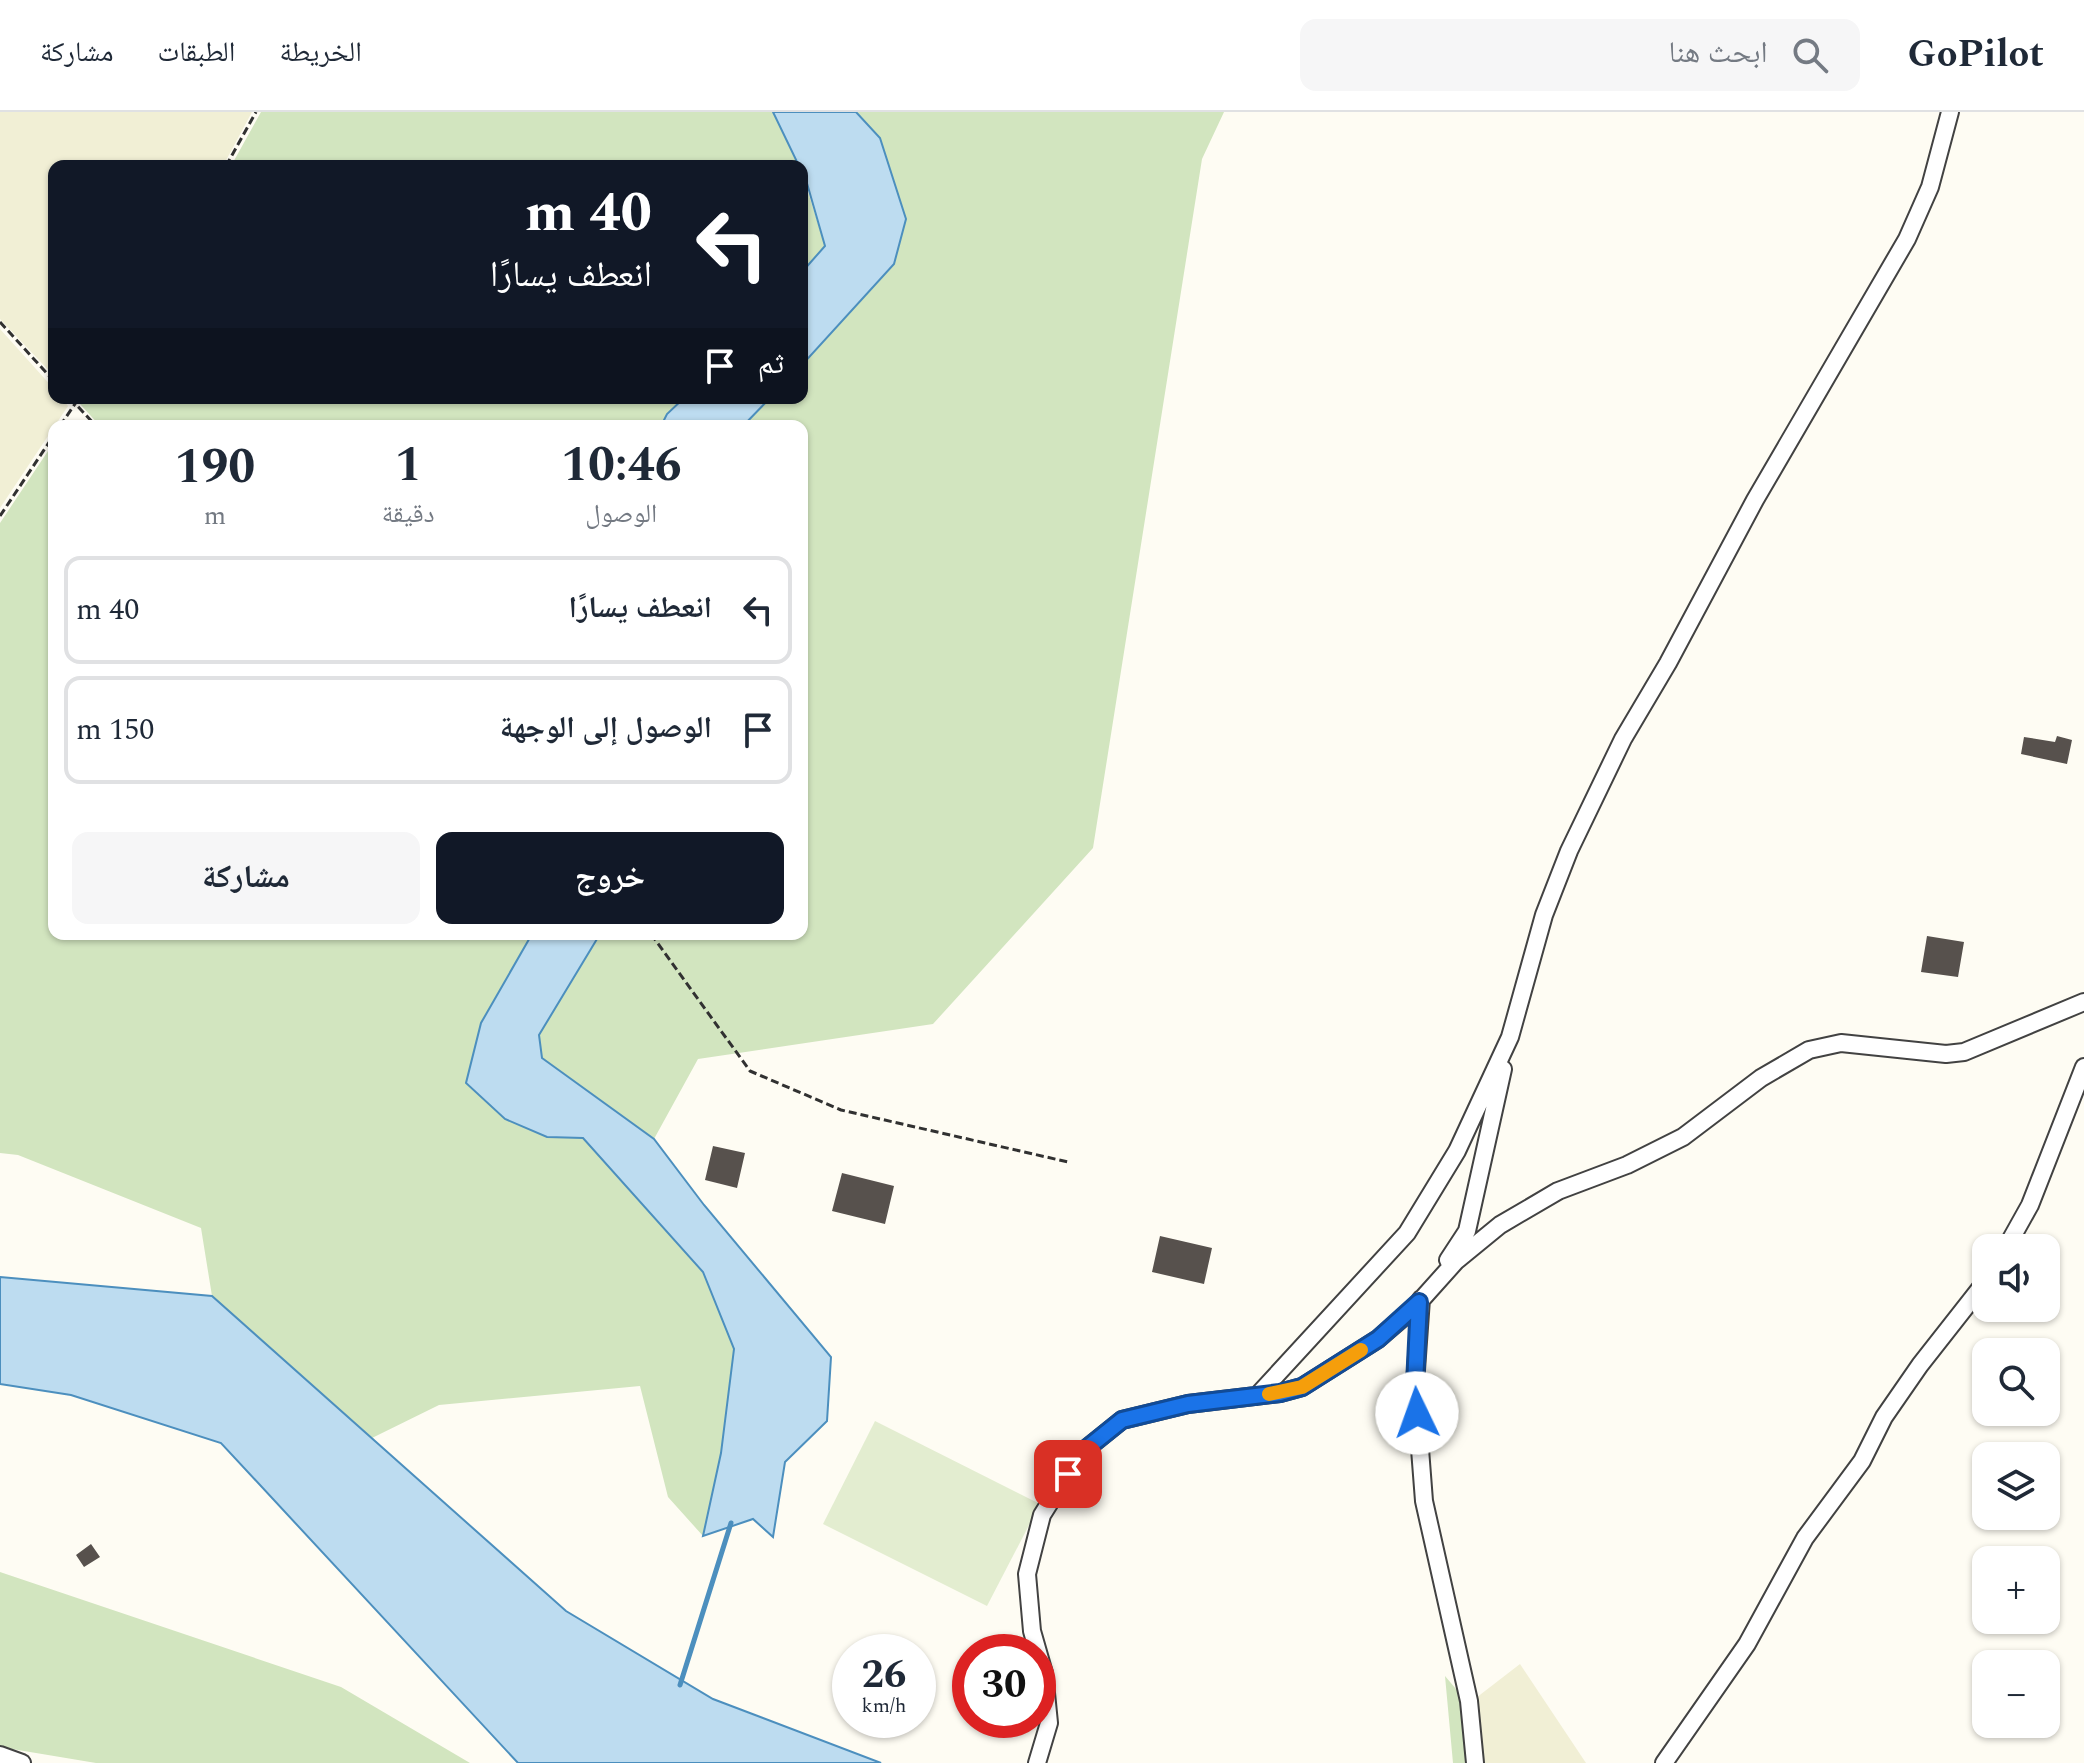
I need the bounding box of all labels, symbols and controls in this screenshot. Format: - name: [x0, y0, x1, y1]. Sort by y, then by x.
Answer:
- search box: [1300, 19, 1860, 91]
- text: GoPilot: [1908, 26, 2044, 84]
- text: ابحث هنا: [1669, 30, 1768, 76]
- text: مشاركة: [40, 31, 114, 74]
- text: الطبقات: [158, 31, 235, 74]
- text: الخريطة: [279, 31, 362, 74]
- icon: search: [1788, 33, 1832, 77]
- text: 40 m: [525, 171, 652, 256]
- icon: left: [680, 192, 784, 296]
- text: انعطف يسارًا: [490, 248, 652, 303]
- text: ثم: [758, 341, 784, 387]
- icon: arrive: [698, 344, 742, 388]
- text: 1: [395, 429, 422, 502]
- text: 10:46: [561, 429, 682, 502]
- text: 190: [174, 431, 255, 504]
- text: دقيقة: [382, 494, 435, 534]
- text: الوصول: [585, 494, 657, 534]
- text: m: [204, 496, 226, 536]
- text: انعطف يسارًا: [568, 585, 712, 631]
- text: 40 m: [76, 587, 139, 633]
- icon: left: [736, 588, 780, 632]
- text: الوصول إلى الوجهة: [500, 705, 712, 751]
- text: 150 m: [76, 707, 154, 753]
- icon: arrive: [736, 708, 780, 752]
- button: مشاركة: [72, 832, 420, 924]
- button: خروج: [436, 832, 784, 924]
- map controls: [1972, 1234, 2060, 1738]
- button: sound: [1972, 1234, 2060, 1322]
- button: search: [1972, 1338, 2060, 1426]
- position arrow: [1375, 1371, 1459, 1455]
- pin: [1034, 1440, 1102, 1508]
- button: layers: [1972, 1442, 2060, 1530]
- icon: arrive: [1046, 1452, 1090, 1496]
- button: +: [1972, 1546, 2060, 1634]
- speed limit sign: 30: [952, 1634, 1056, 1738]
- text: 26: [862, 1645, 906, 1706]
- button: −: [1972, 1650, 2060, 1738]
- text: km/h: [862, 1691, 907, 1721]

